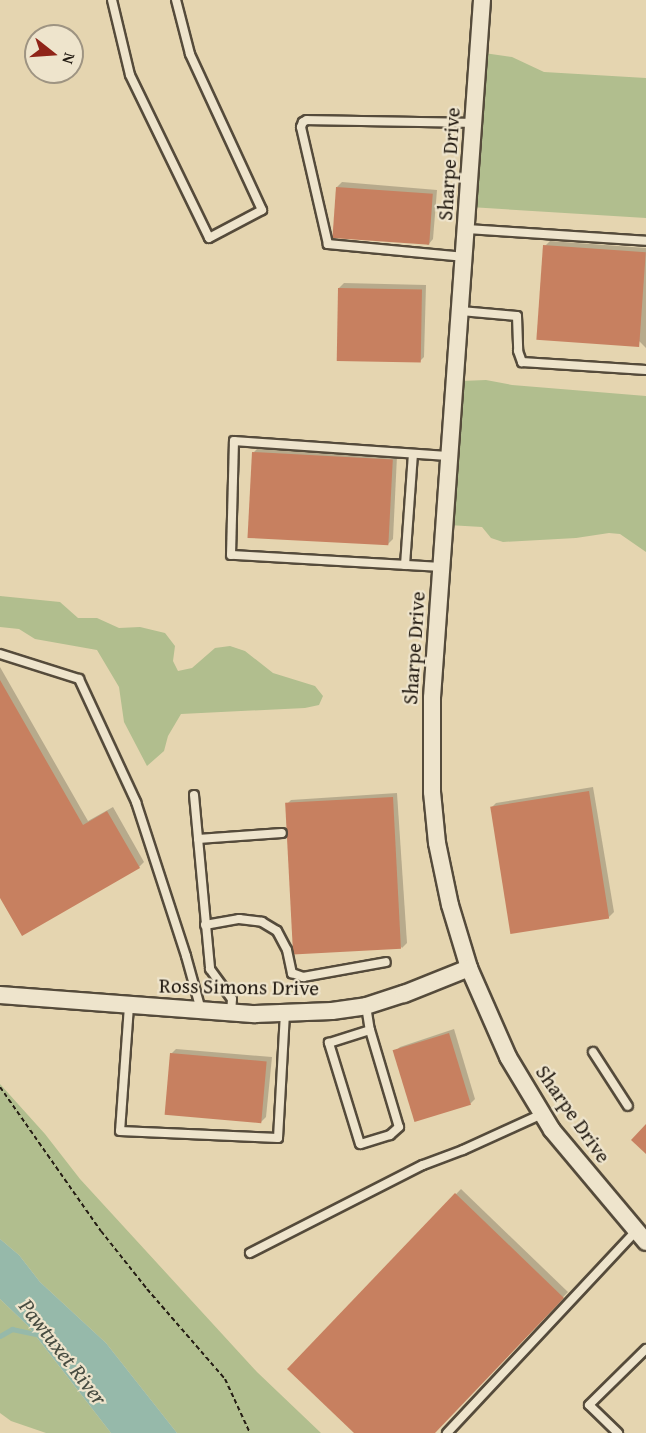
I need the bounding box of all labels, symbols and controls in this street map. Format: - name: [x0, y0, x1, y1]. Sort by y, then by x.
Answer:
- north arrow: [24, 24, 84, 84]
- text: N: [56, 50, 82, 67]
- street label: Sharpe Drive: [432, 106, 466, 222]
- street label: Sharpe Drive: [397, 590, 431, 706]
- street label: Ross Simons Drive: [159, 973, 319, 1001]
- street label: Sharpe Drive: [530, 1060, 616, 1168]
- water label: Pawtuxet River: [13, 1294, 113, 1410]

